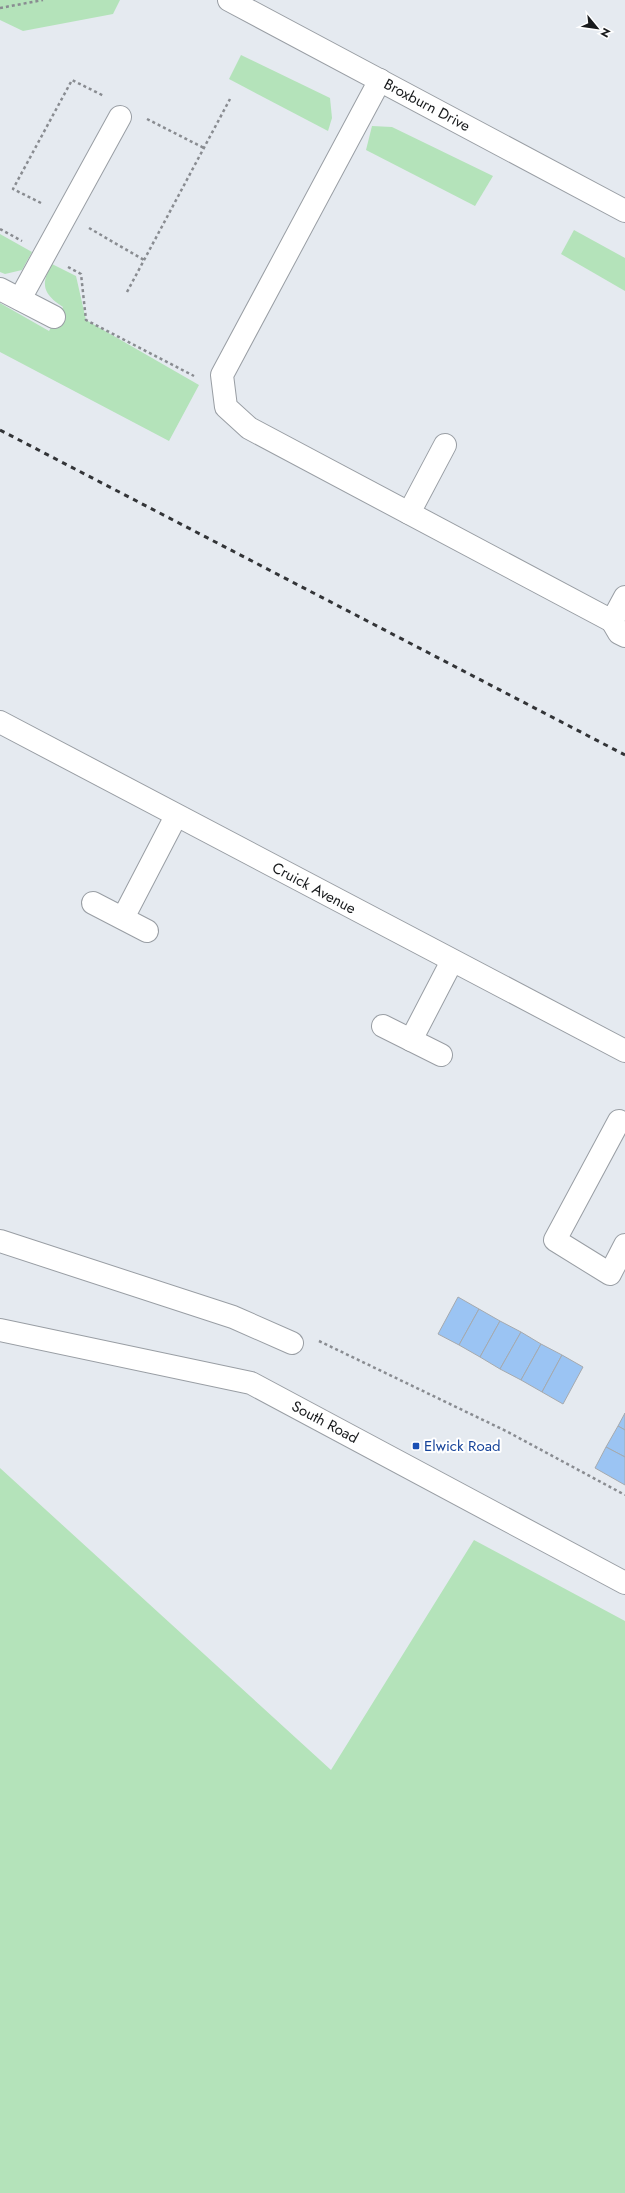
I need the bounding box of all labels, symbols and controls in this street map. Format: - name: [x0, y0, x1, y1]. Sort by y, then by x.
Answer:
- north arrow: [577, 8, 617, 48]
- text: N: [597, 25, 615, 41]
- street label: Broxburn Drive: [380, 73, 474, 137]
- street label: Cruick Avenue: [268, 857, 360, 919]
- street label: South Road: [288, 1395, 362, 1449]
- place label: Elwick Road: [424, 1435, 500, 1457]
- marker: Elwick Road: [411, 1441, 421, 1451]

